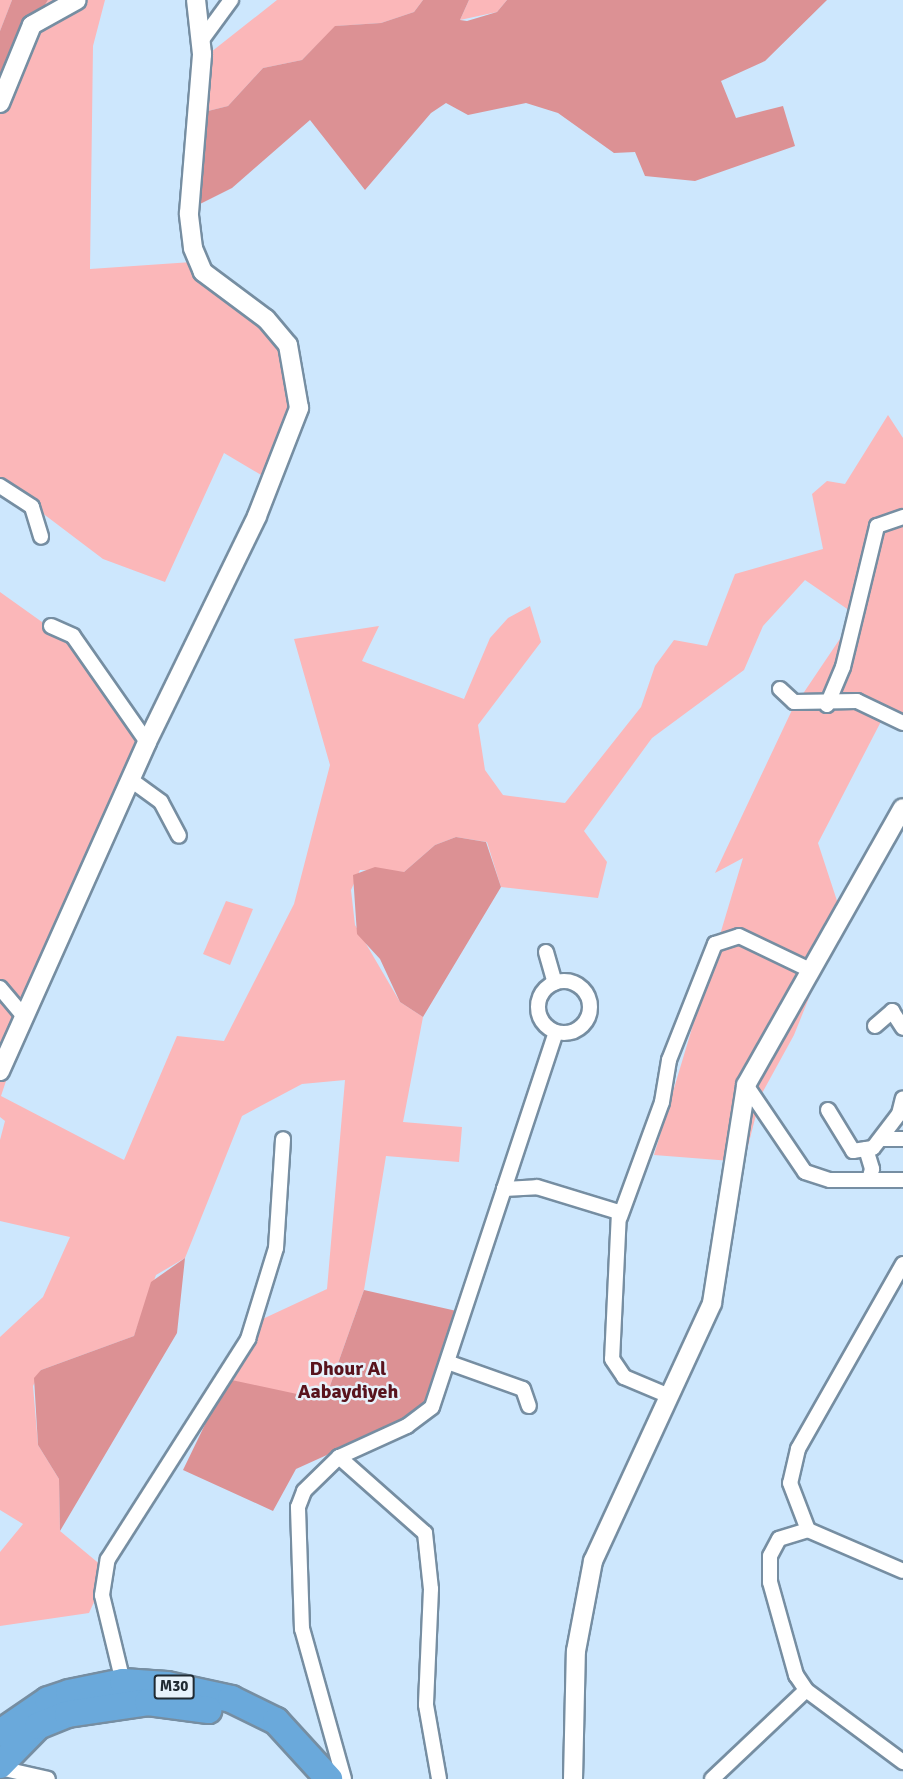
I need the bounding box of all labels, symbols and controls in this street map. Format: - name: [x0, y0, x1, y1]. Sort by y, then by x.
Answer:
- district label: Dhour Al Aabaydiyeh: [298, 1357, 398, 1404]
- road number: M30: [153, 1675, 195, 1699]

